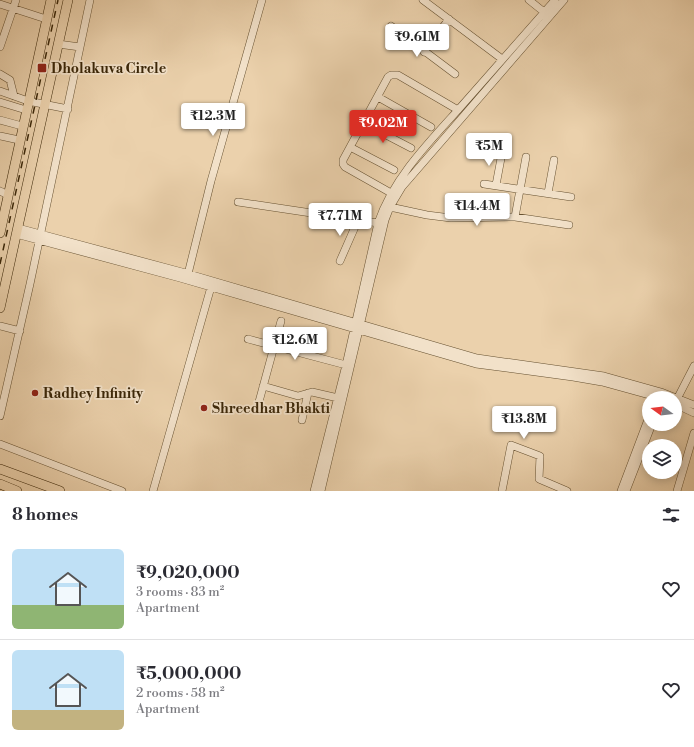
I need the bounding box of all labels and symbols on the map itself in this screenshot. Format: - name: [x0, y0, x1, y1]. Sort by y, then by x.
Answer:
- pin: ₹9.61M: [384, 24, 450, 58]
- place label: Dholakuva Circle: [51, 60, 167, 78]
- marker: Dholakuva Circle: [36, 62, 48, 74]
- pin: ₹12.3M: [180, 103, 246, 137]
- pin: ₹9.02M: [350, 110, 416, 144]
- pin: ₹5M: [470, 133, 508, 167]
- pin: ₹14.4M: [444, 193, 510, 227]
- pin: ₹7.71M: [307, 203, 373, 237]
- pin: ₹12.6M: [262, 327, 328, 361]
- place label: Radhey Infinity: [43, 385, 144, 403]
- marker: Radhey Infinity: [30, 388, 40, 398]
- north arrow: [642, 391, 682, 431]
- place label: Shreedhar Bhakti: [212, 400, 330, 418]
- marker: Shreedhar Bhakti: [199, 403, 209, 413]
- pin: ₹13.8M: [491, 406, 557, 440]

